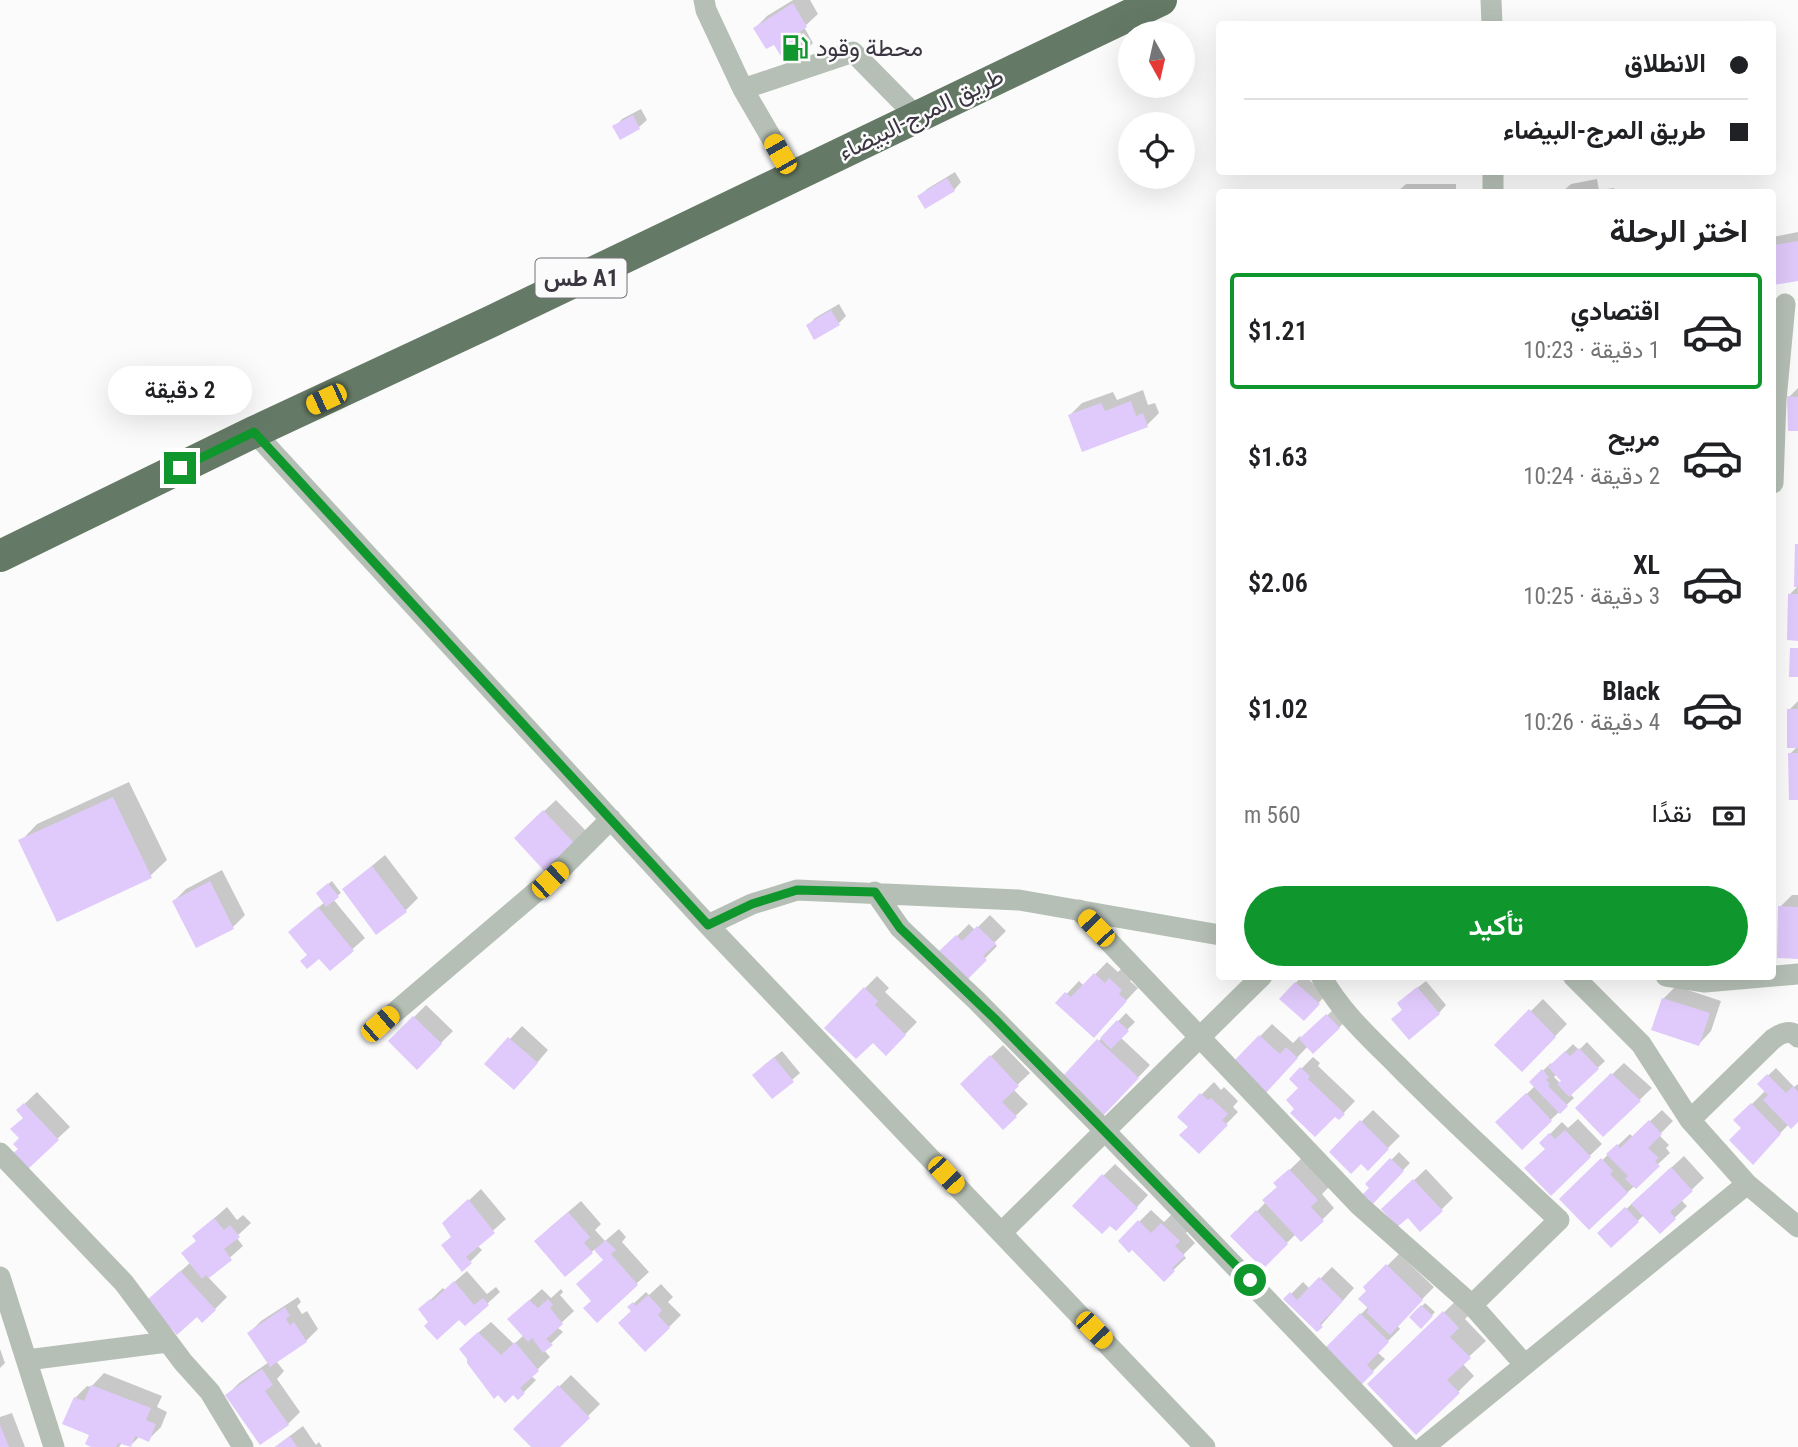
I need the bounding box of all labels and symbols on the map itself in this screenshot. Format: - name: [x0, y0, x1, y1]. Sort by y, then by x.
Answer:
- north arrow: [1118, 21, 1195, 98]
- fuel station icon: محطة وقود: [780, 33, 810, 63]
- place label: محطة وقود: [816, 34, 923, 63]
- street label: طريق المرج-البيضاء: [834, 62, 1009, 168]
- car: [761, 131, 800, 177]
- road number: طس A1: [536, 258, 626, 298]
- callout: 2 دقيقة: [108, 366, 252, 416]
- car: [303, 381, 350, 417]
- route end: [164, 452, 196, 484]
- car: [528, 858, 573, 902]
- car: [1074, 906, 1119, 950]
- car: [358, 1002, 403, 1046]
- car: [924, 1152, 969, 1198]
- route start: [1234, 1264, 1266, 1296]
- car: [1072, 1308, 1117, 1352]

